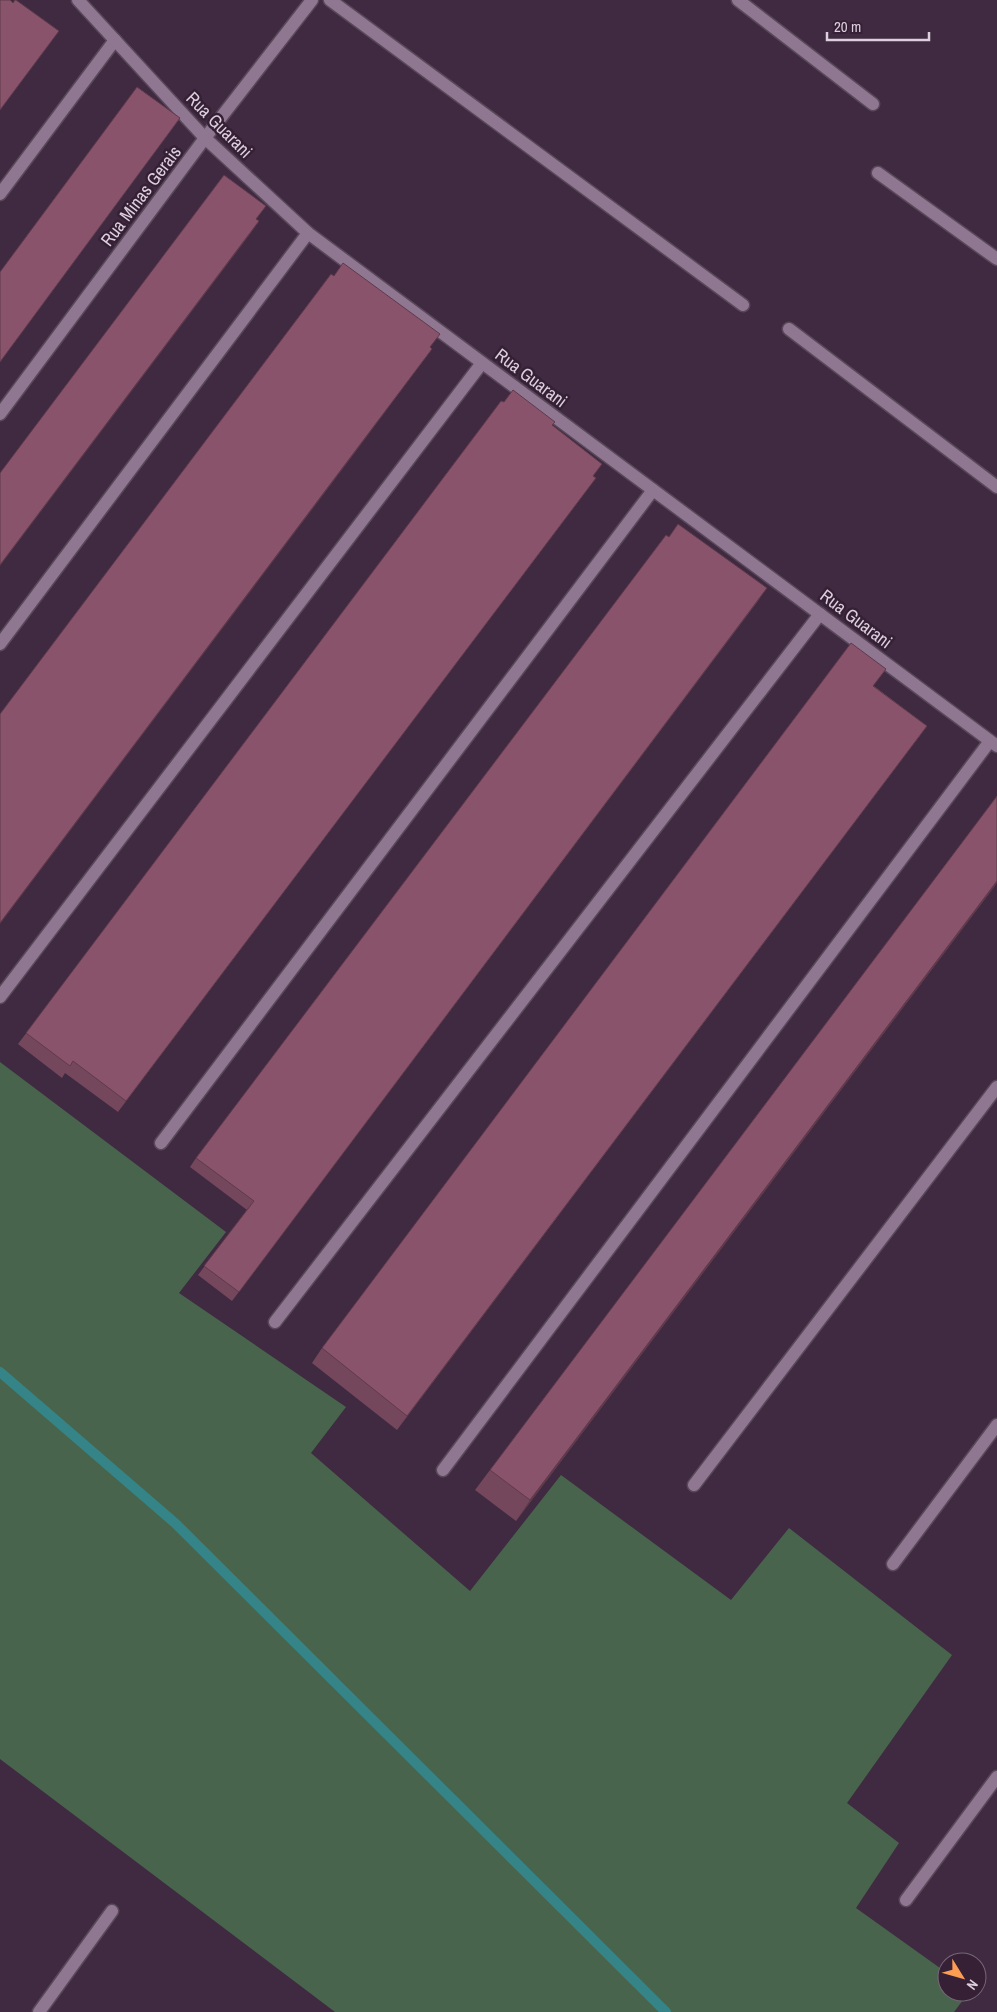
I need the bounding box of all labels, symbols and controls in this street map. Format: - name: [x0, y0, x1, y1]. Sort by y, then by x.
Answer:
- scale bar: [827, 10, 930, 42]
- text: 20 m: [834, 16, 861, 37]
- street label: Rua Guarani: [181, 86, 258, 163]
- street label: Rua Minas Gerais: [95, 140, 187, 251]
- street label: Rua Guarani: [490, 342, 573, 413]
- street label: Rua Guarani: [815, 583, 898, 654]
- north arrow: [937, 1952, 987, 2002]
- text: N: [963, 1976, 982, 1994]

